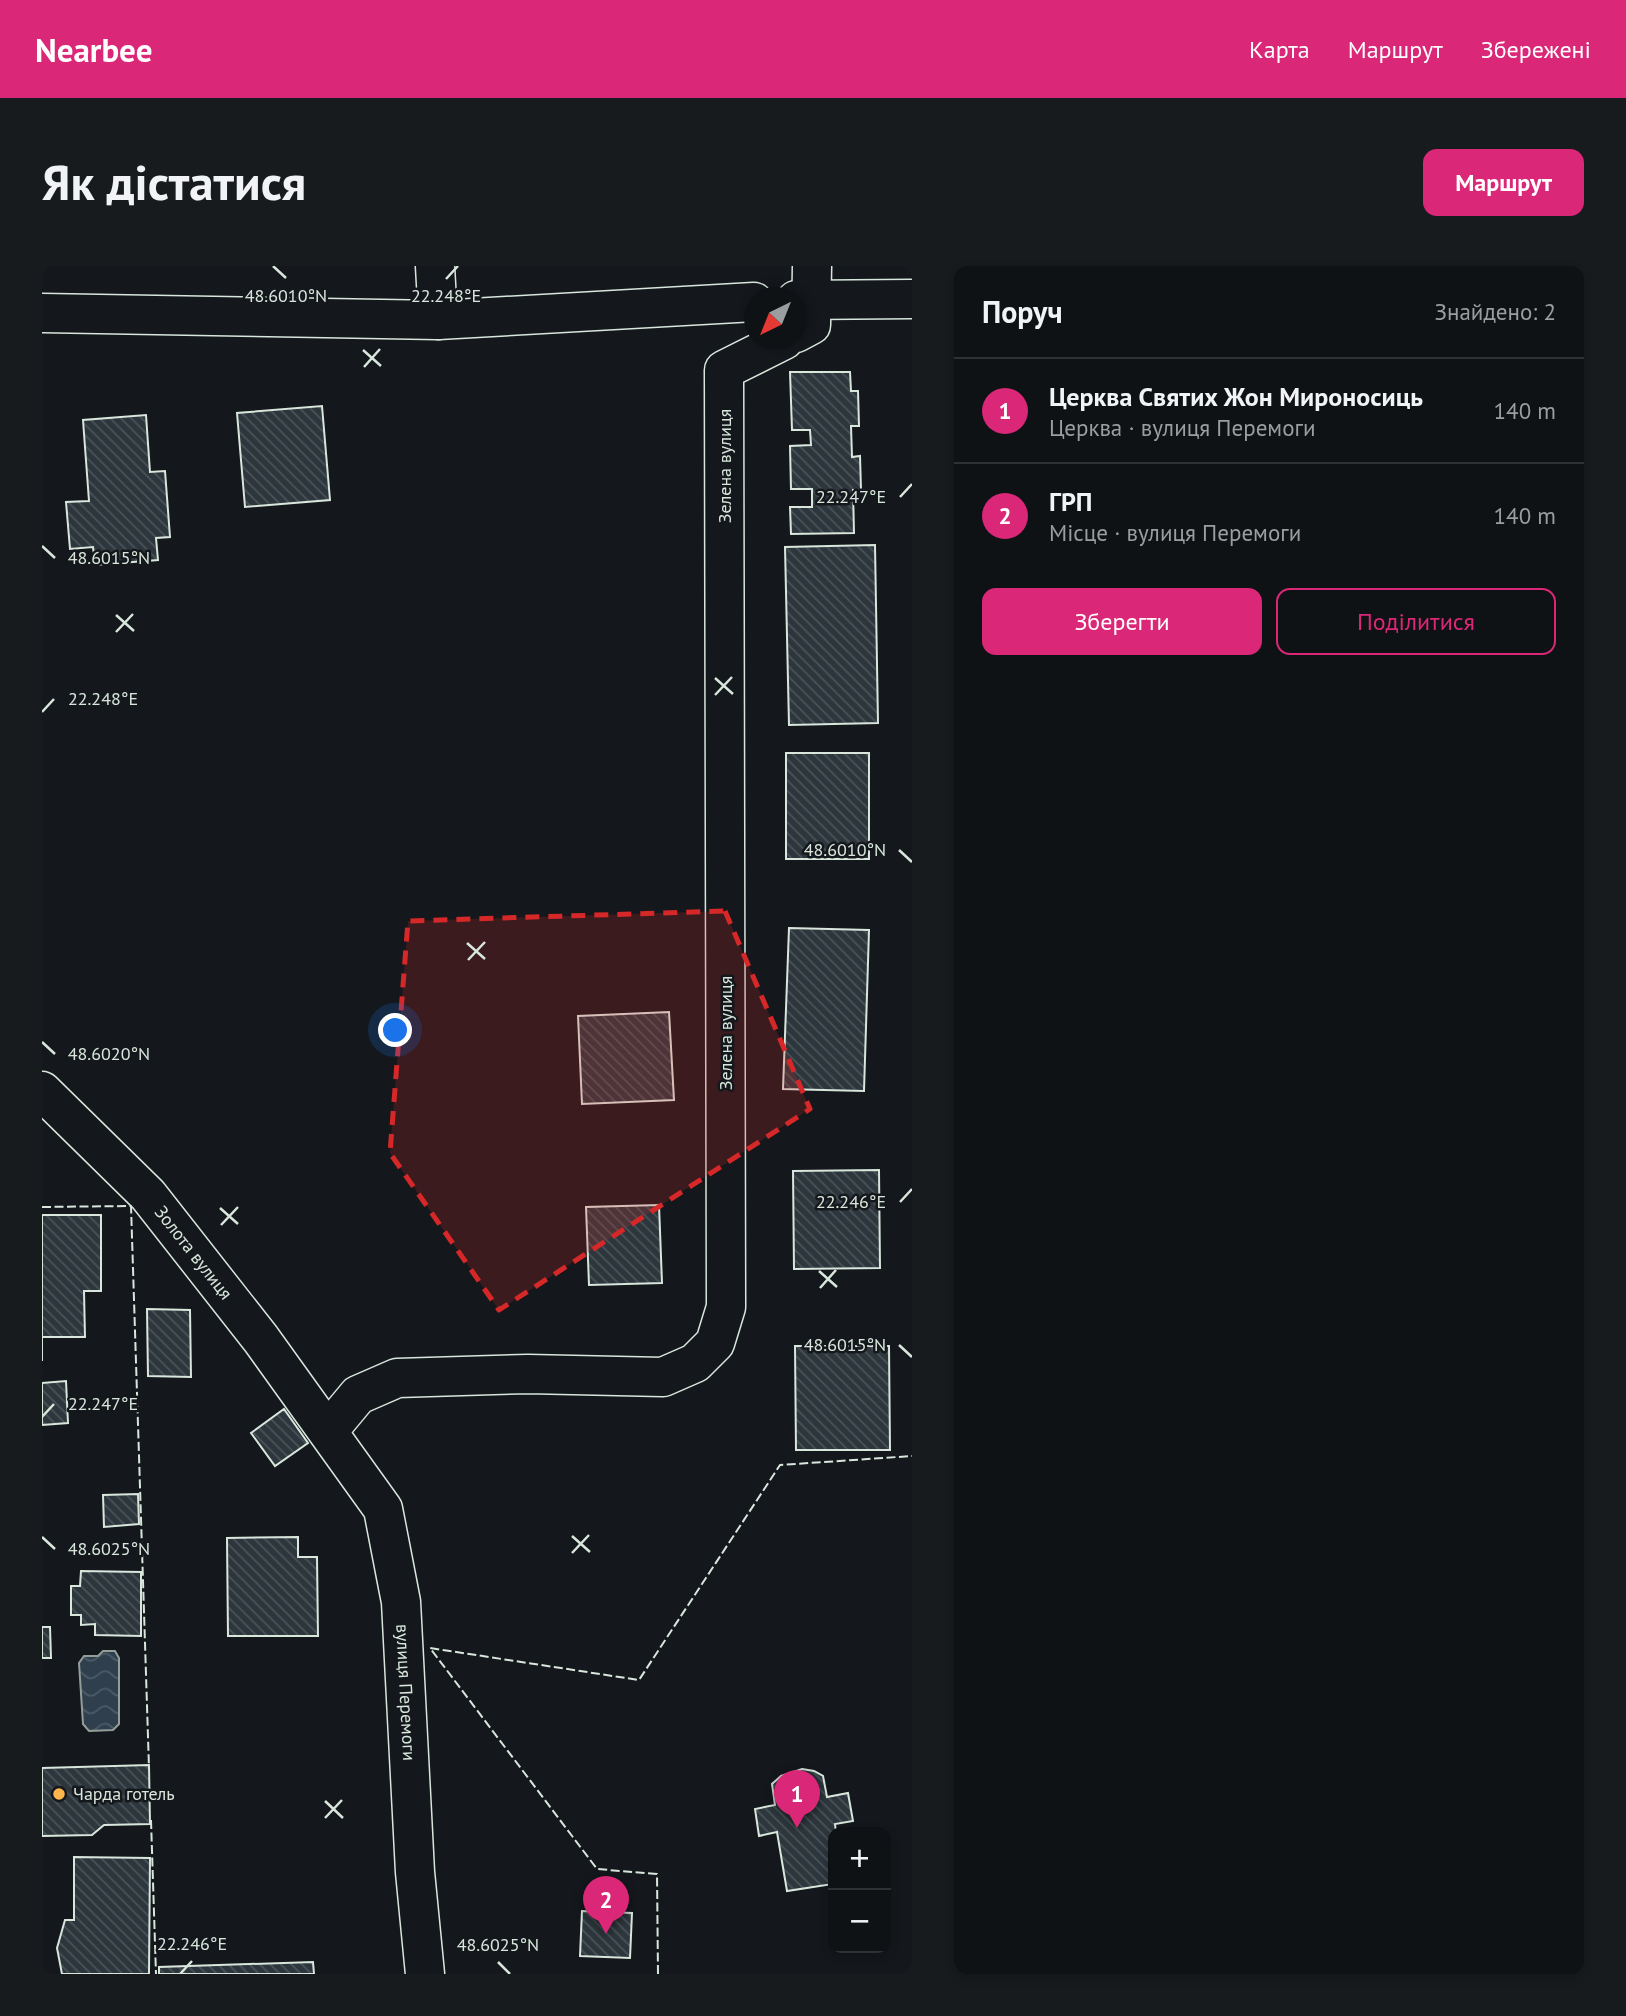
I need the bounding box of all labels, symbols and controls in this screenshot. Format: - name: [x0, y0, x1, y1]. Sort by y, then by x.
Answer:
- text: Nearbee: [35, 28, 152, 71]
- text: Карта: [1249, 34, 1310, 65]
- text: Маршрут: [1348, 34, 1443, 65]
- text: Збережені: [1481, 34, 1591, 65]
- button: Маршрут: [1423, 149, 1584, 216]
- text: Як дістатися: [42, 150, 306, 214]
- text: 48.6010°N: [245, 284, 327, 307]
- text: 22.248°E: [411, 284, 481, 307]
- north arrow: [744, 287, 807, 350]
- text: Поруч: [982, 292, 1063, 331]
- text: Знайдено: 2: [1435, 297, 1556, 326]
- text: Церква Святих Жон Мироносиць: [1049, 380, 1423, 413]
- text: 1: [998, 396, 1012, 425]
- text: 140 m: [1494, 396, 1556, 425]
- street label: Зелена вулиця: [713, 409, 736, 523]
- text: Церква · вулиця Перемоги: [1049, 413, 1316, 442]
- text: 22.247°E: [816, 485, 886, 508]
- text: ГРП: [1049, 485, 1092, 518]
- text: 2: [998, 501, 1012, 530]
- text: 140 m: [1494, 501, 1556, 530]
- text: Місце · вулиця Перемоги: [1049, 518, 1301, 547]
- text: 48.6015°N: [68, 546, 150, 569]
- button: Зберегти: [982, 588, 1262, 655]
- button: Поділитися: [1276, 588, 1556, 655]
- text: 22.248°E: [68, 687, 138, 710]
- text: 48.6010°N: [804, 838, 886, 861]
- street label: Зелена вулиця: [714, 976, 737, 1090]
- your location: [378, 1013, 412, 1047]
- text: 48.6020°N: [68, 1042, 150, 1065]
- text: 22.246°E: [816, 1190, 886, 1213]
- street label: Золота вулиця: [150, 1201, 238, 1304]
- text: 48.6015°N: [804, 1333, 886, 1356]
- text: 22.247°E: [68, 1392, 138, 1415]
- text: 48.6025°N: [68, 1537, 150, 1560]
- street label: вулиця Перемоги: [391, 1623, 421, 1761]
- pin: 1: [774, 1770, 820, 1828]
- place label: Чарда готель: [73, 1782, 175, 1805]
- marker: Чарда готель: [51, 1786, 67, 1802]
- map controls: [828, 1827, 891, 1953]
- button: +: [828, 1827, 891, 1890]
- pin: 2: [583, 1876, 629, 1934]
- button: −: [828, 1890, 891, 1953]
- text: 22.246°E: [157, 1932, 227, 1955]
- text: 48.6025°N: [457, 1933, 539, 1956]

